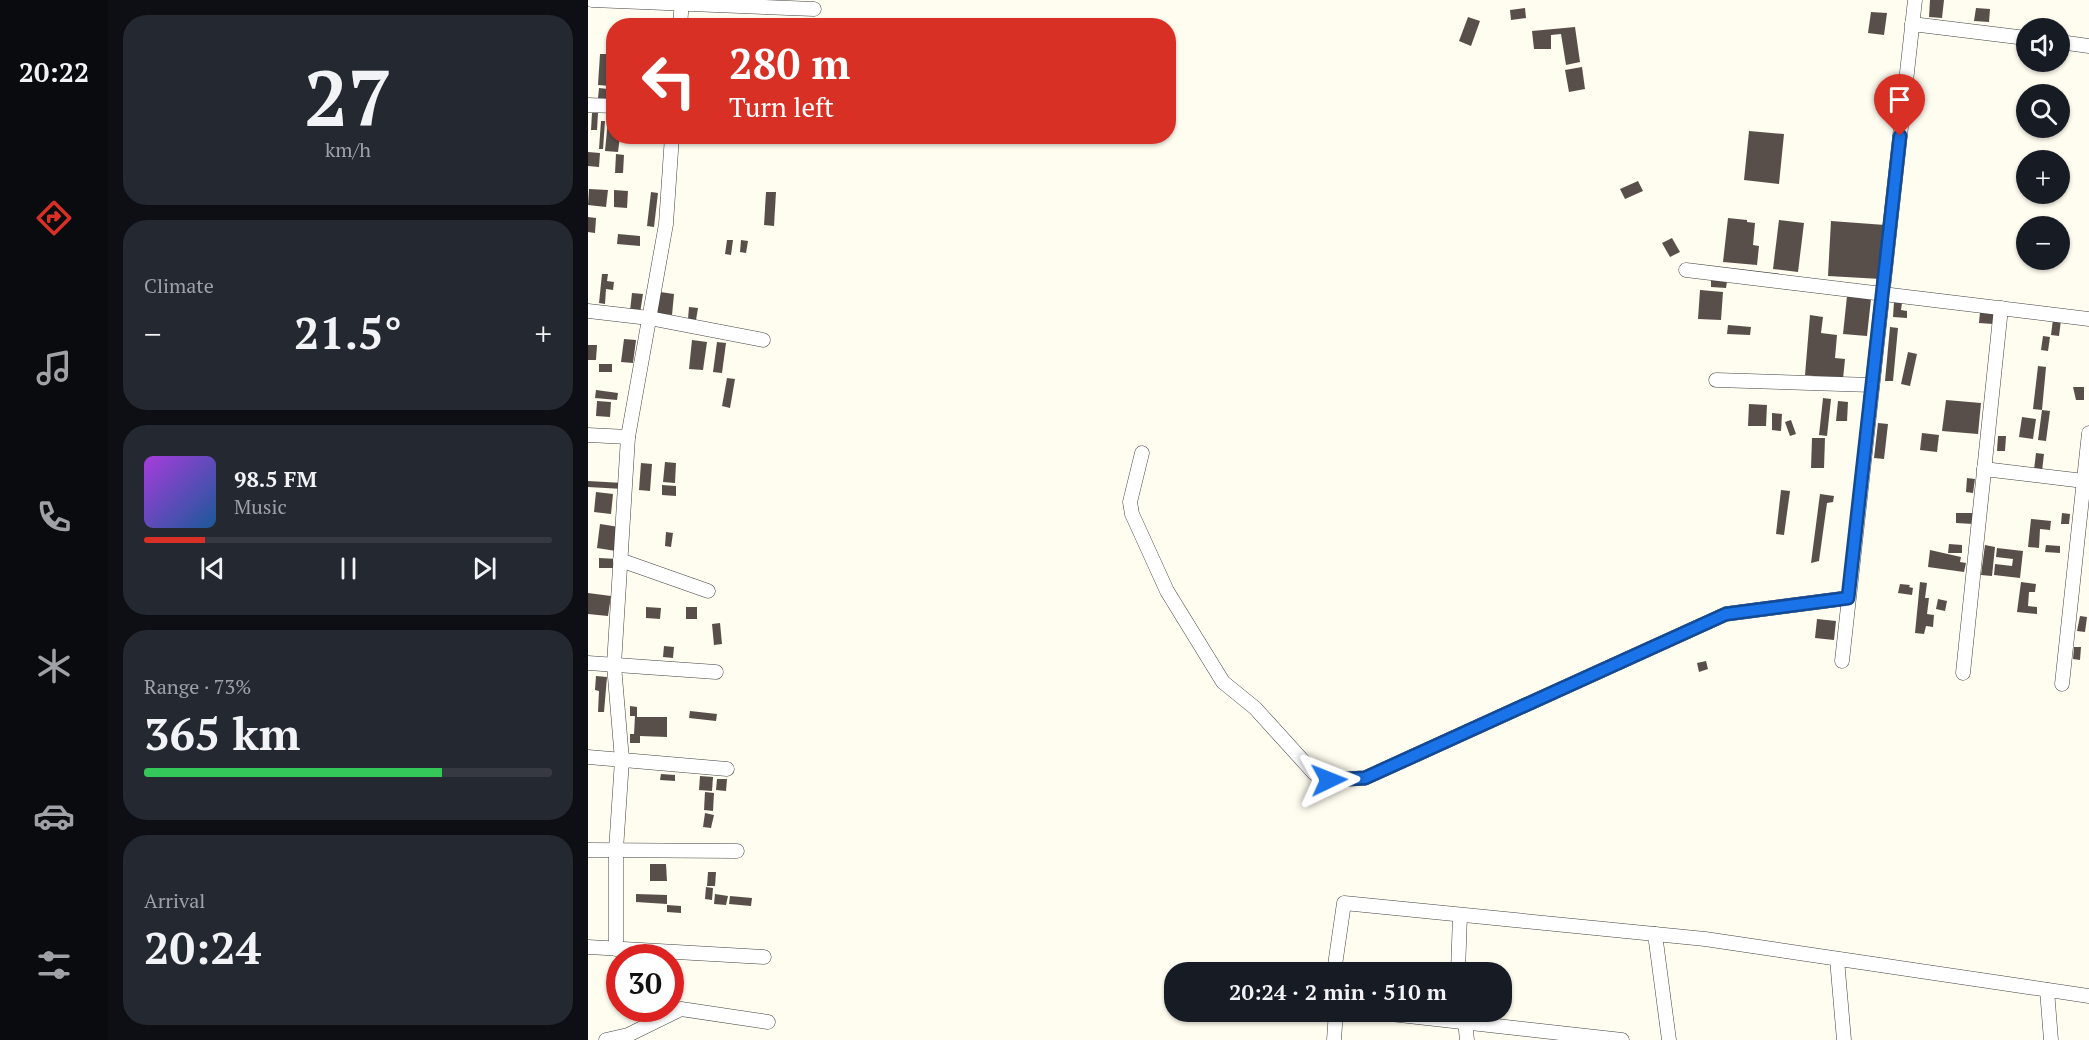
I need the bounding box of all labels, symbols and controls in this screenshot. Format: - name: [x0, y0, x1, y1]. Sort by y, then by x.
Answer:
- map controls: [2016, 18, 2070, 270]
- button: sound: [2016, 18, 2070, 72]
- text: 280 m: [729, 35, 850, 91]
- icon: left: [630, 42, 708, 120]
- text: 27: [304, 45, 392, 148]
- text: 20:22: [19, 54, 89, 90]
- pin: [1874, 74, 1925, 136]
- icon: arrive: [1883, 83, 1916, 116]
- button: search: [2016, 84, 2070, 138]
- text: Turn left: [729, 89, 834, 125]
- text: km/h: [325, 136, 371, 163]
- button: +: [2016, 150, 2070, 204]
- icon: directions: [33, 197, 75, 239]
- button: −: [2016, 216, 2070, 270]
- text: Climate: [144, 272, 214, 299]
- text: 21.5°: [294, 302, 402, 362]
- text: −: [144, 312, 162, 355]
- text: +: [534, 312, 552, 355]
- icon: music: [33, 347, 75, 389]
- text: 98.5 FM: [234, 464, 317, 493]
- text: Music: [234, 493, 287, 520]
- icon: phone: [33, 496, 75, 538]
- icon: previous: [196, 552, 229, 585]
- icon: pause: [332, 552, 365, 585]
- icon: next: [468, 552, 501, 585]
- icon: climate: [33, 645, 75, 687]
- text: Range · 73%: [144, 673, 251, 700]
- text: 365 km: [144, 703, 300, 763]
- position arrow: [1297, 748, 1361, 812]
- icon: car: [33, 795, 75, 837]
- text: Arrival: [144, 887, 205, 914]
- text: 20:24: [144, 917, 261, 977]
- icon: filters: [33, 944, 75, 986]
- speed limit sign: 30: [606, 944, 684, 1022]
- text: 20:24 · 2 min · 510 m: [1229, 977, 1447, 1006]

